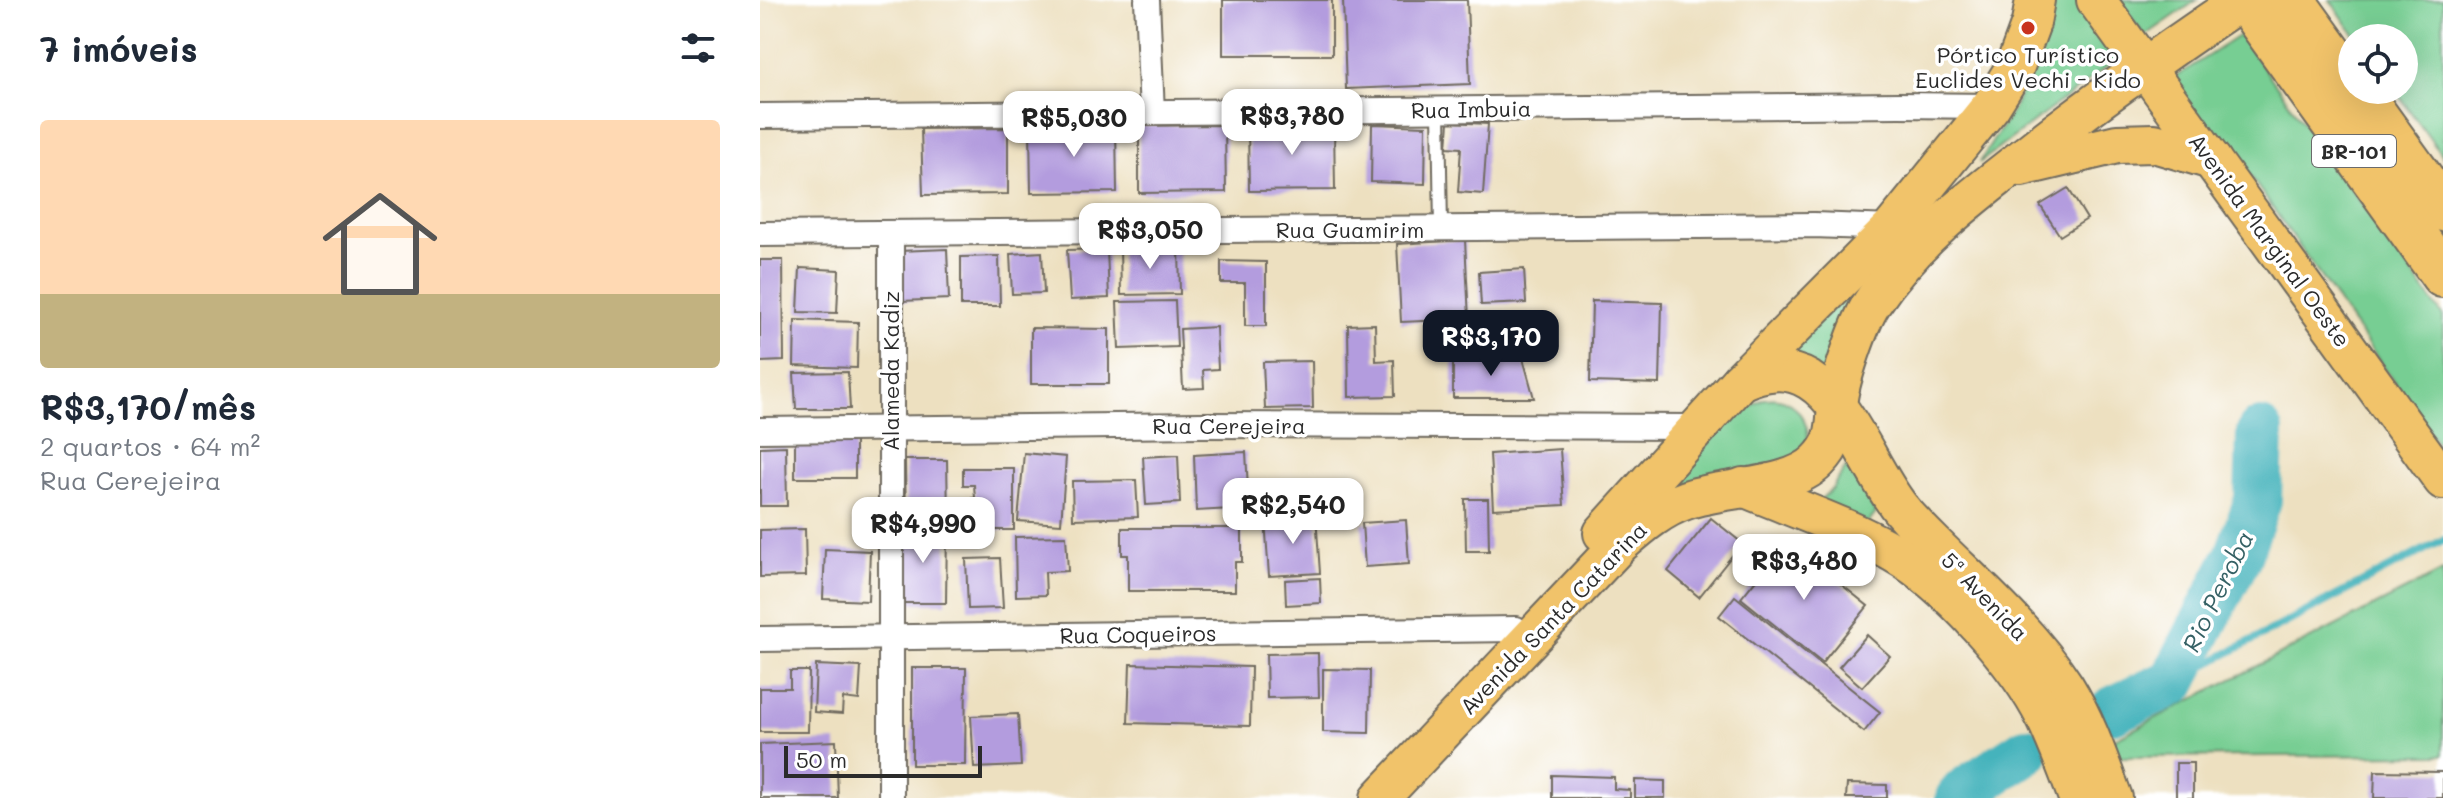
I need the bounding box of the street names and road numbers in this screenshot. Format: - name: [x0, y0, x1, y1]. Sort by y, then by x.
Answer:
- street label: Rua Imbuia: [1410, 93, 1532, 125]
- street label: Avenida Marginal Oeste: [2183, 127, 2357, 353]
- road number: BR-101: [2312, 135, 2396, 167]
- street label: Rua Guamirim: [1276, 215, 1424, 244]
- street label: Alameda Kadiz: [876, 291, 905, 451]
- street label: Rua Cerejeira: [1152, 411, 1306, 440]
- street label: Avenida Santa Catarina: [1453, 515, 1653, 721]
- street label: 5ª Avenida: [1935, 545, 2035, 647]
- street label: Rua Coqueiros: [1059, 618, 1217, 650]

